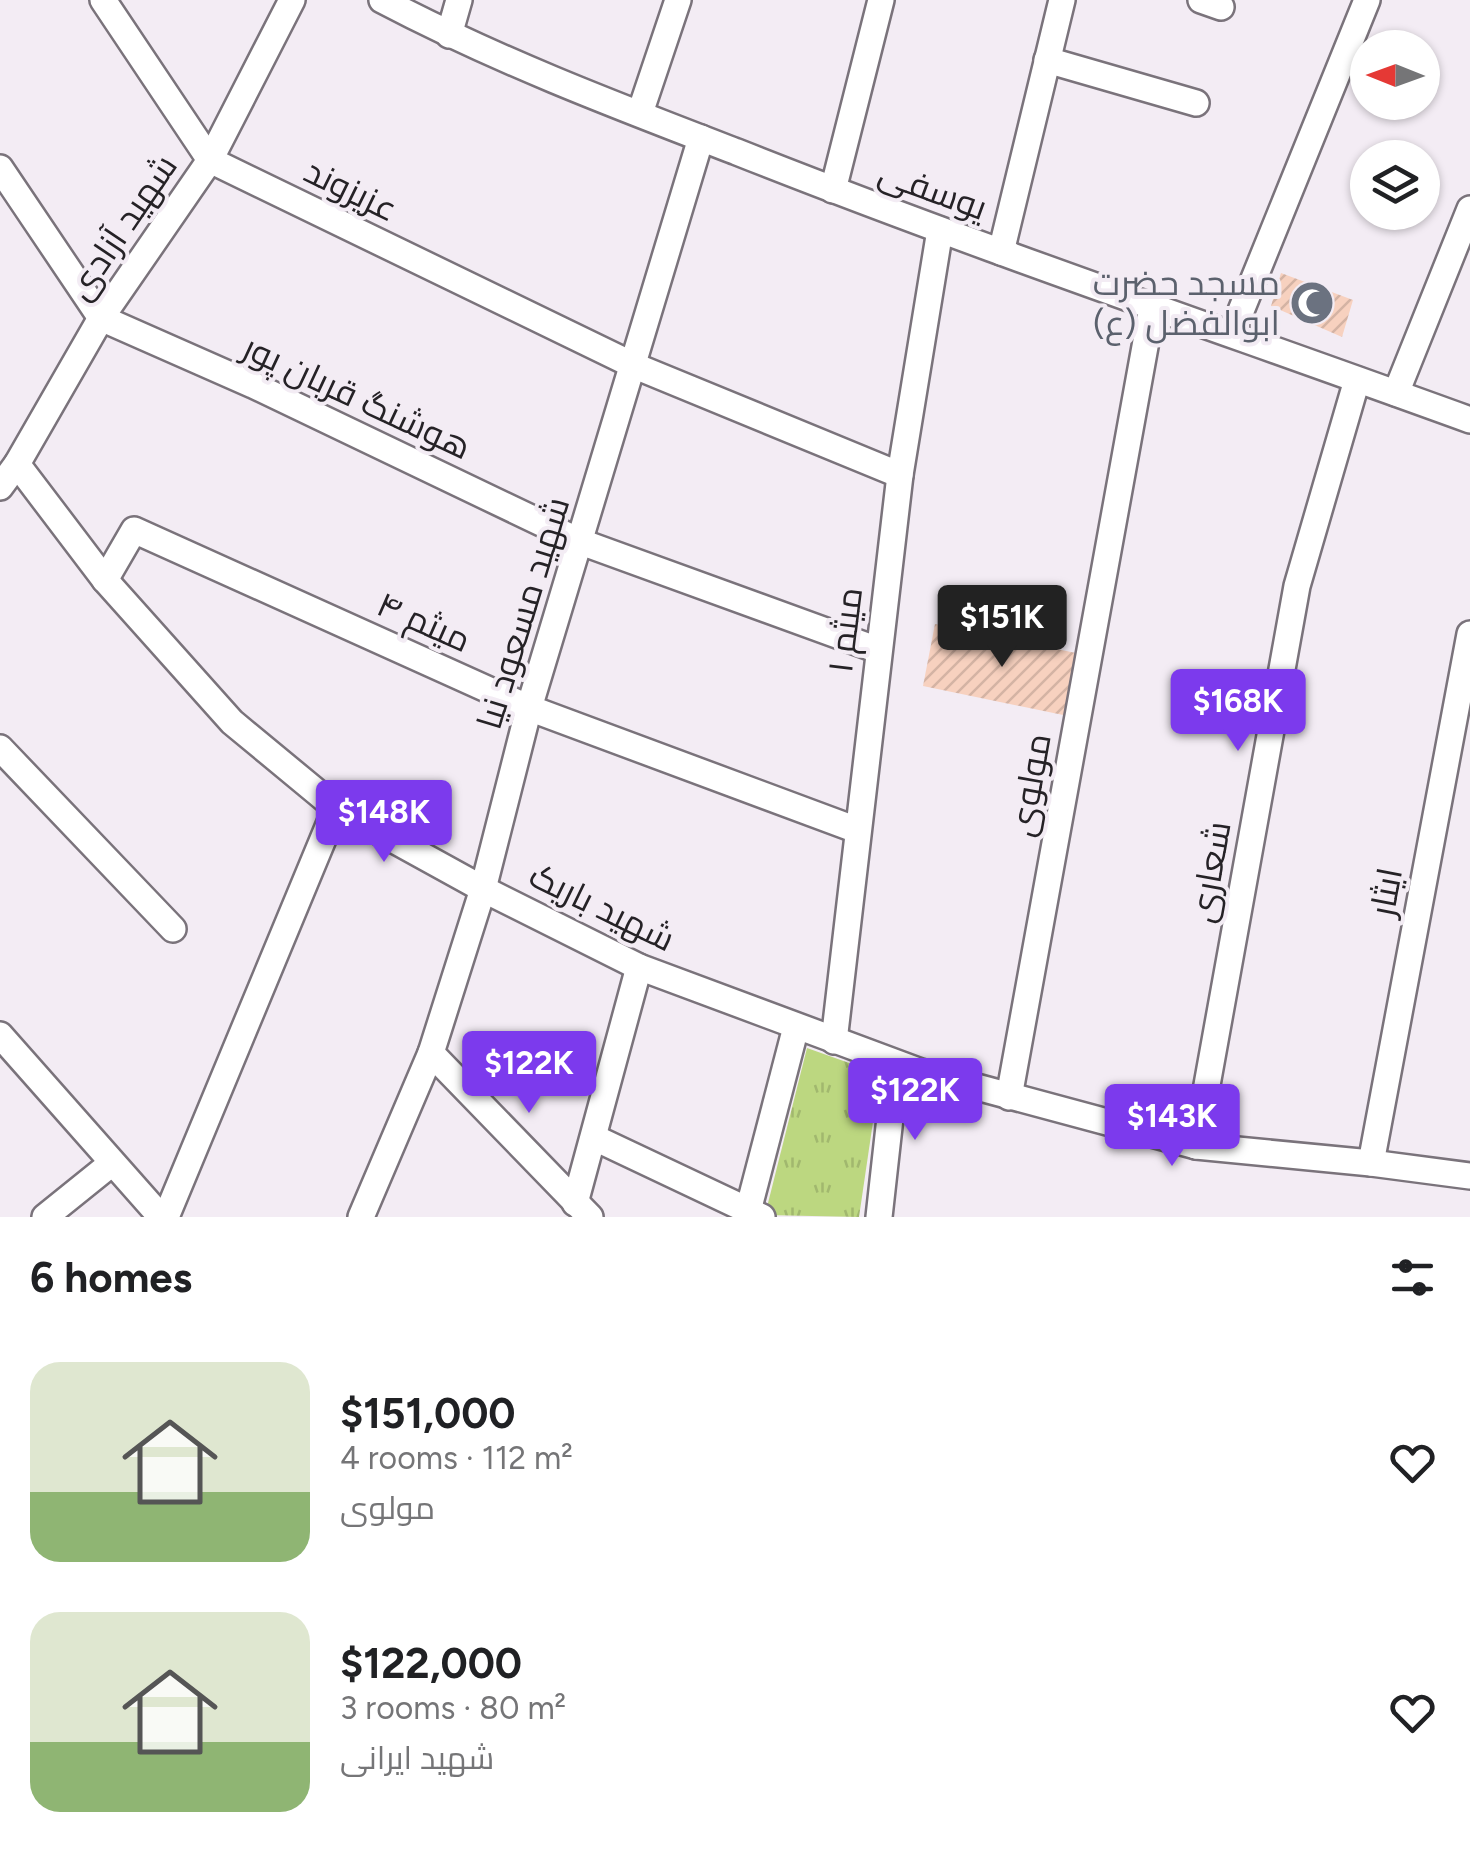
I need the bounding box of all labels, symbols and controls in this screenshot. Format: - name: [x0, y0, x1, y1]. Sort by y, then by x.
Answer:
- north arrow: [1350, 30, 1440, 120]
- map controls: [1350, 30, 1440, 230]
- button: layers: [1350, 140, 1440, 230]
- street label: شهید آزادی: [58, 146, 186, 308]
- street label: عزیزوند: [298, 150, 404, 230]
- street label: یوسفی: [873, 151, 993, 229]
- place label: مسجد حضرت ابوالفضل (ع): [1093, 262, 1280, 346]
- mosque icon: مسجد حضرت ابوالفضل (ع): [1289, 280, 1335, 326]
- street label: هوشنگ قربان پور: [234, 325, 478, 470]
- street label: شهید مسعود نیا: [468, 492, 578, 734]
- street label: میثم ۴: [369, 583, 477, 664]
- street label: میثم ۱: [819, 585, 874, 675]
- pin: $151K: [932, 585, 1072, 670]
- text: $151K: [960, 598, 1044, 636]
- pin: $168K: [1168, 669, 1308, 754]
- text: $168K: [1193, 682, 1283, 720]
- street label: مولوی: [1000, 730, 1060, 840]
- pin: $148K: [314, 780, 454, 865]
- text: $148K: [338, 793, 430, 831]
- street label: شعاری: [1180, 818, 1240, 926]
- street label: شهید باریک: [522, 854, 682, 960]
- street label: ایثار: [1360, 864, 1411, 922]
- pin: $122K: [459, 1031, 599, 1116]
- text: $122K: [484, 1044, 574, 1082]
- pin: $122K: [845, 1058, 985, 1143]
- text: $122K: [870, 1071, 960, 1109]
- pin: $143K: [1102, 1084, 1242, 1169]
- text: $143K: [1127, 1097, 1217, 1135]
- icon: filters: [1385, 1250, 1440, 1305]
- text: 6 homes: [30, 1252, 192, 1303]
- text: $151,000: [340, 1388, 516, 1439]
- icon: home: [110, 1402, 230, 1522]
- icon: heart: [1385, 1435, 1440, 1490]
- text: 4 rooms · 112 m²: [340, 1439, 573, 1477]
- text: مولوی: [340, 1489, 435, 1527]
- text: $122,000: [340, 1638, 522, 1689]
- icon: home: [110, 1652, 230, 1772]
- icon: heart: [1385, 1685, 1440, 1740]
- text: 3 rooms · 80 m²: [340, 1689, 566, 1727]
- text: شهید ایرانی: [340, 1739, 494, 1777]

